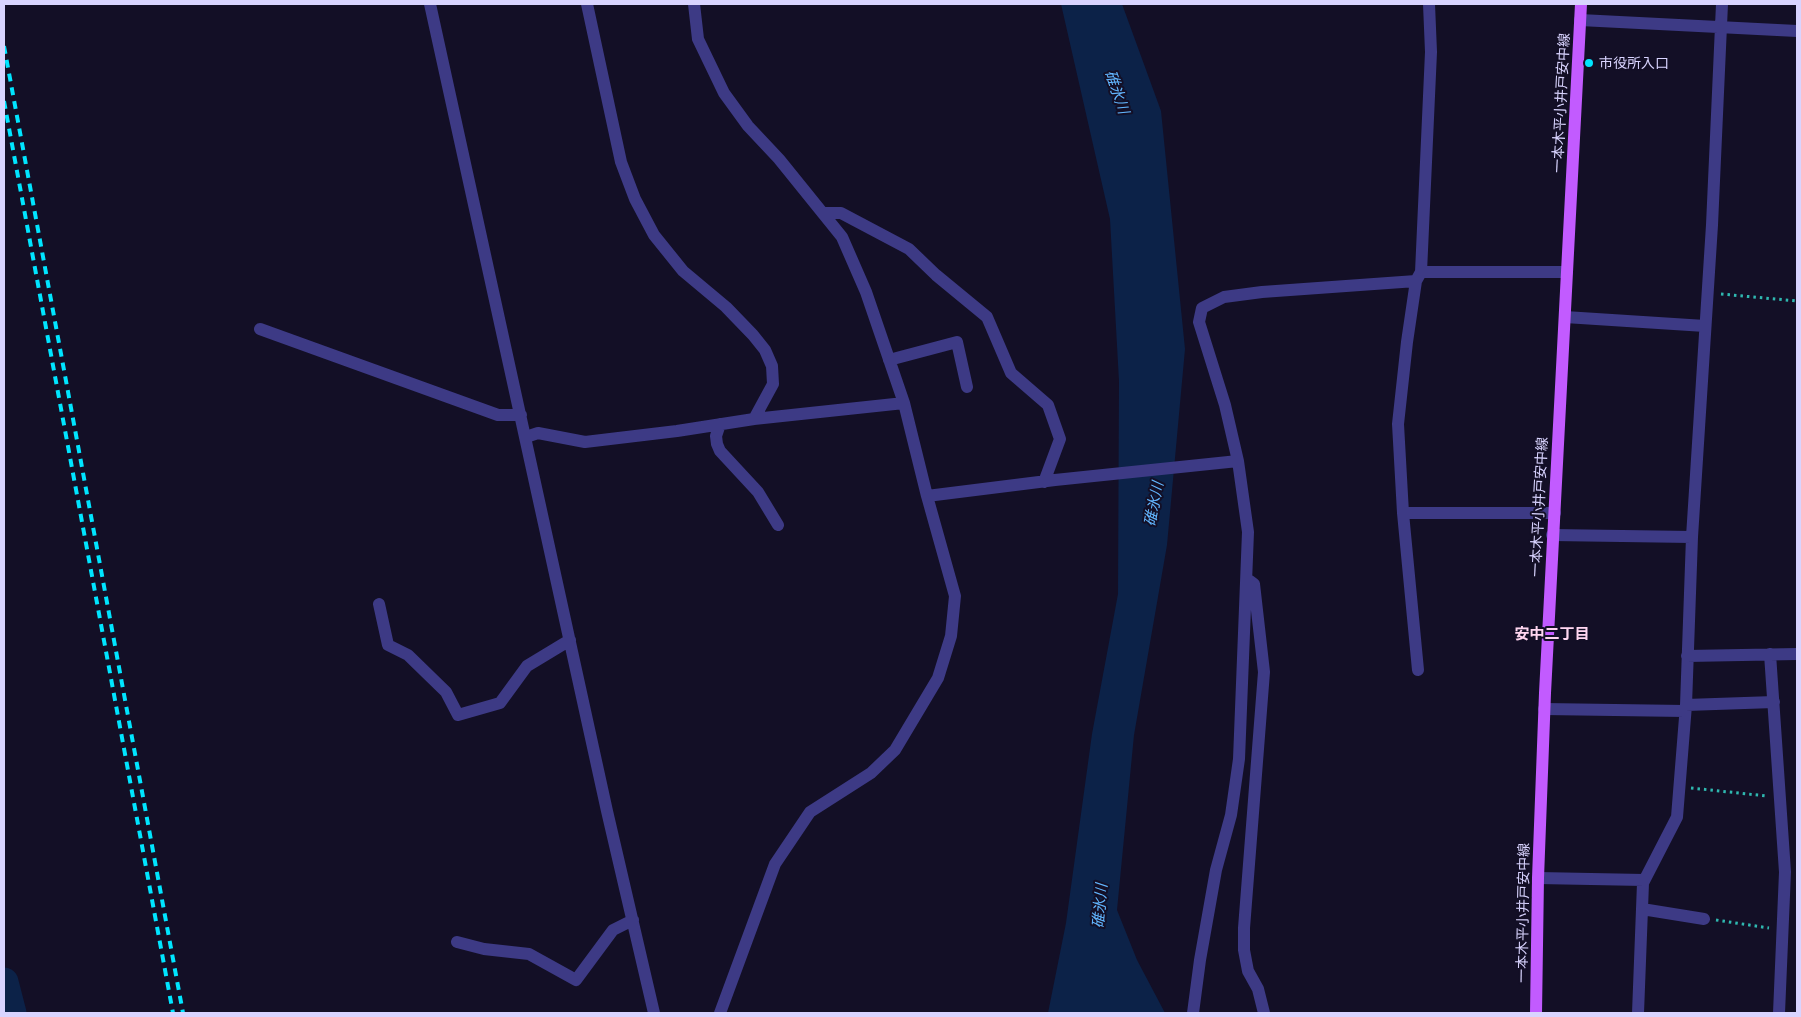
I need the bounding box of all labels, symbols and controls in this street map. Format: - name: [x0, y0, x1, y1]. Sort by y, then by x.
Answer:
- street label: 一本木平小井戸安中線: [1549, 33, 1573, 173]
- place label: 市役所入口: [1599, 55, 1669, 71]
- marker: 市役所入口: [1583, 57, 1595, 69]
- water label: 碓氷川: [1101, 68, 1133, 116]
- street label: 一本木平小井戸安中線: [1527, 437, 1551, 577]
- water label: 碓氷川: [1141, 480, 1167, 528]
- district label: 安中二丁目: [1515, 625, 1589, 643]
- street label: 一本木平小井戸安中線: [1513, 843, 1533, 983]
- water label: 碓氷川: [1089, 883, 1111, 929]

